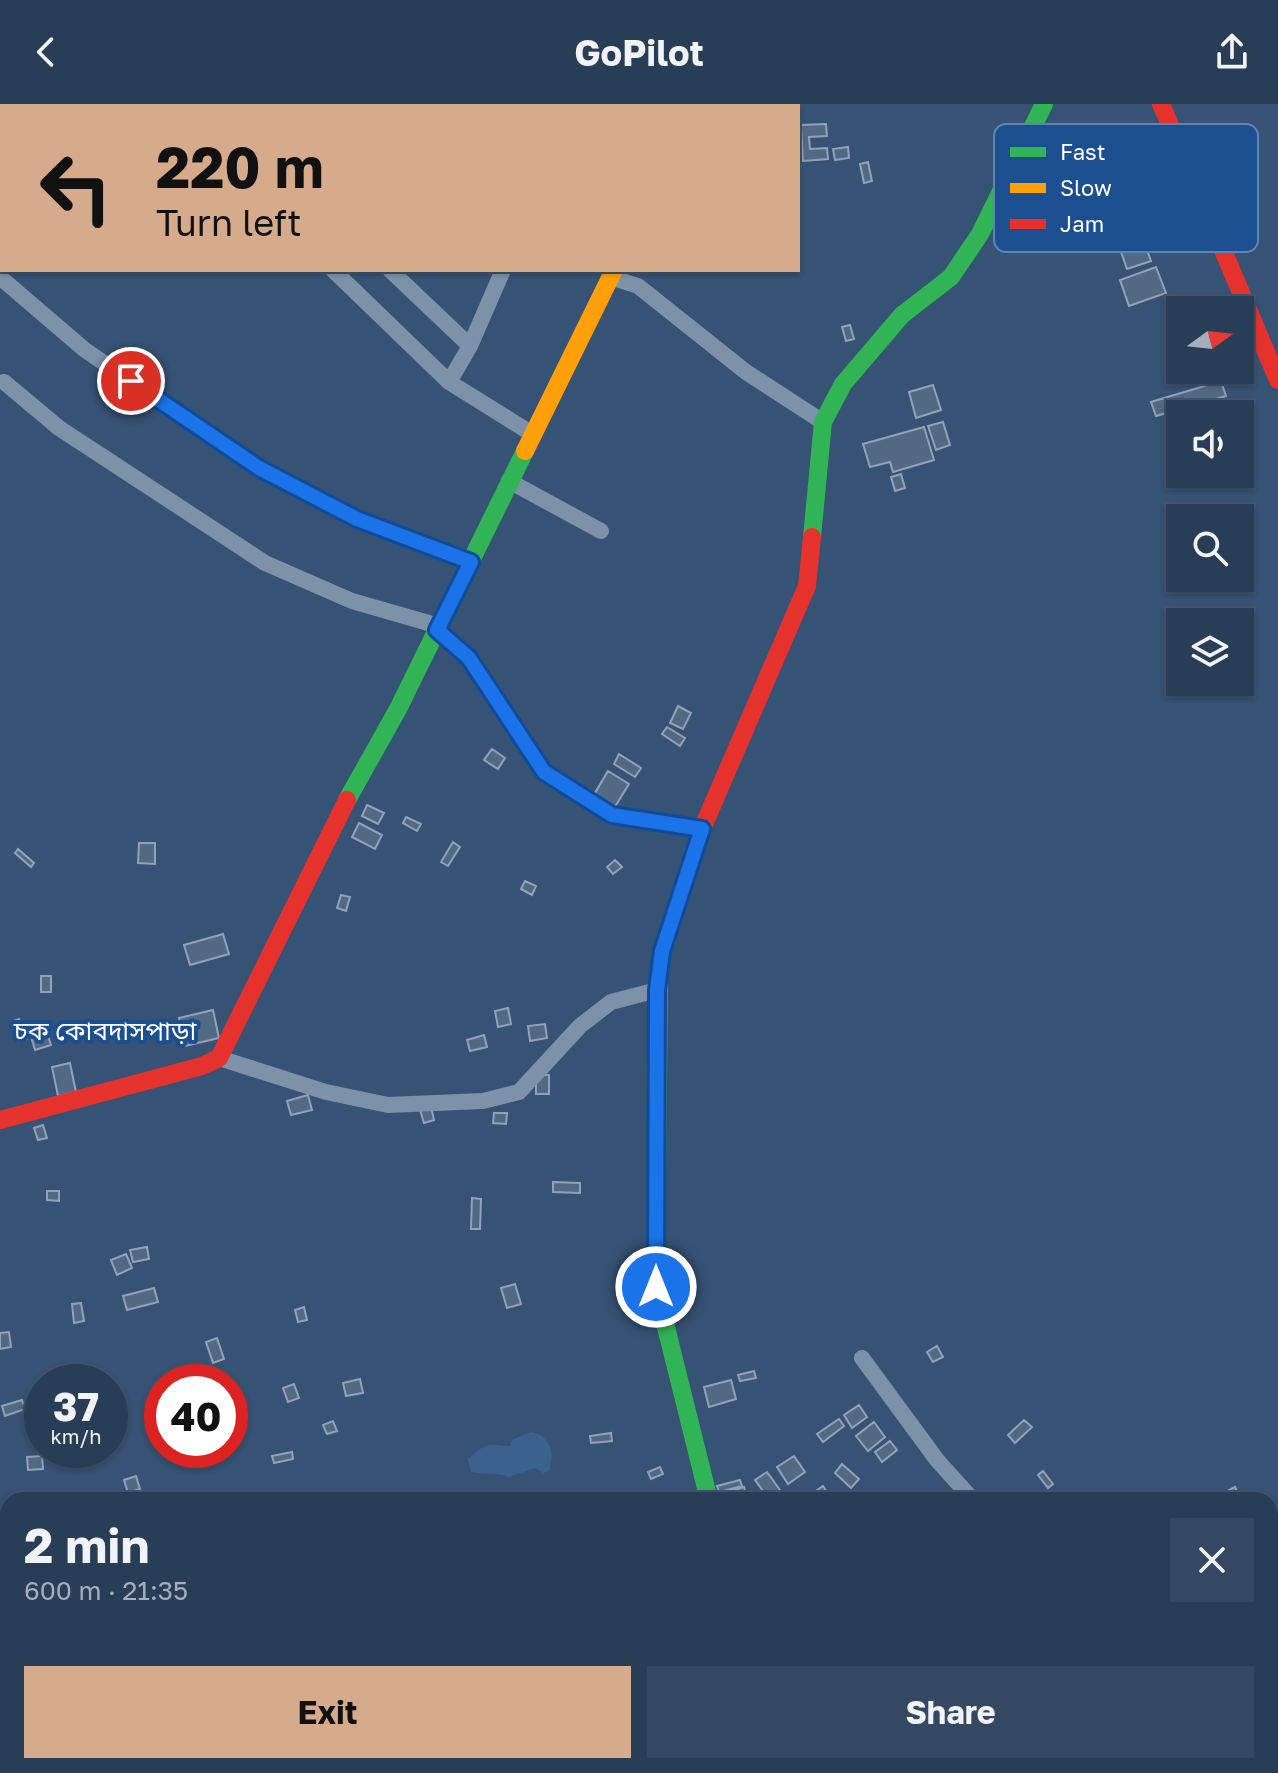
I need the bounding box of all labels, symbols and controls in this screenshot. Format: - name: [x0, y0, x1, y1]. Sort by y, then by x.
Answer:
- icon: back: [24, 30, 68, 74]
- icon: share: [1210, 30, 1254, 74]
- text: GoPilot: [574, 31, 704, 74]
- legend: [994, 124, 1258, 252]
- text: 220 m: [156, 133, 324, 200]
- icon: left: [24, 136, 128, 240]
- text: Fast: [1060, 138, 1106, 165]
- text: Slow: [1060, 174, 1112, 201]
- text: Turn left: [156, 201, 302, 244]
- text: Jam: [1060, 210, 1104, 237]
- north arrow: [1166, 296, 1254, 384]
- map controls: [1166, 296, 1254, 696]
- pin: [97, 347, 165, 415]
- icon: arrive: [109, 359, 153, 403]
- button: sound: [1166, 400, 1254, 488]
- button: search: [1166, 504, 1254, 592]
- button: layers: [1166, 608, 1254, 696]
- district label: চক কোবদাসপাড়া: [13, 1015, 197, 1046]
- position arrow: [614, 1245, 698, 1329]
- speed limit sign: 40: [144, 1364, 248, 1468]
- text: 37: [53, 1382, 99, 1430]
- text: km/h: [51, 1424, 101, 1448]
- text: 2 min: [24, 1516, 149, 1574]
- button: close: [1170, 1518, 1254, 1602]
- text: 600 m · 21:35: [24, 1575, 188, 1606]
- button: Exit: [24, 1666, 631, 1758]
- button: Share: [647, 1666, 1254, 1758]

